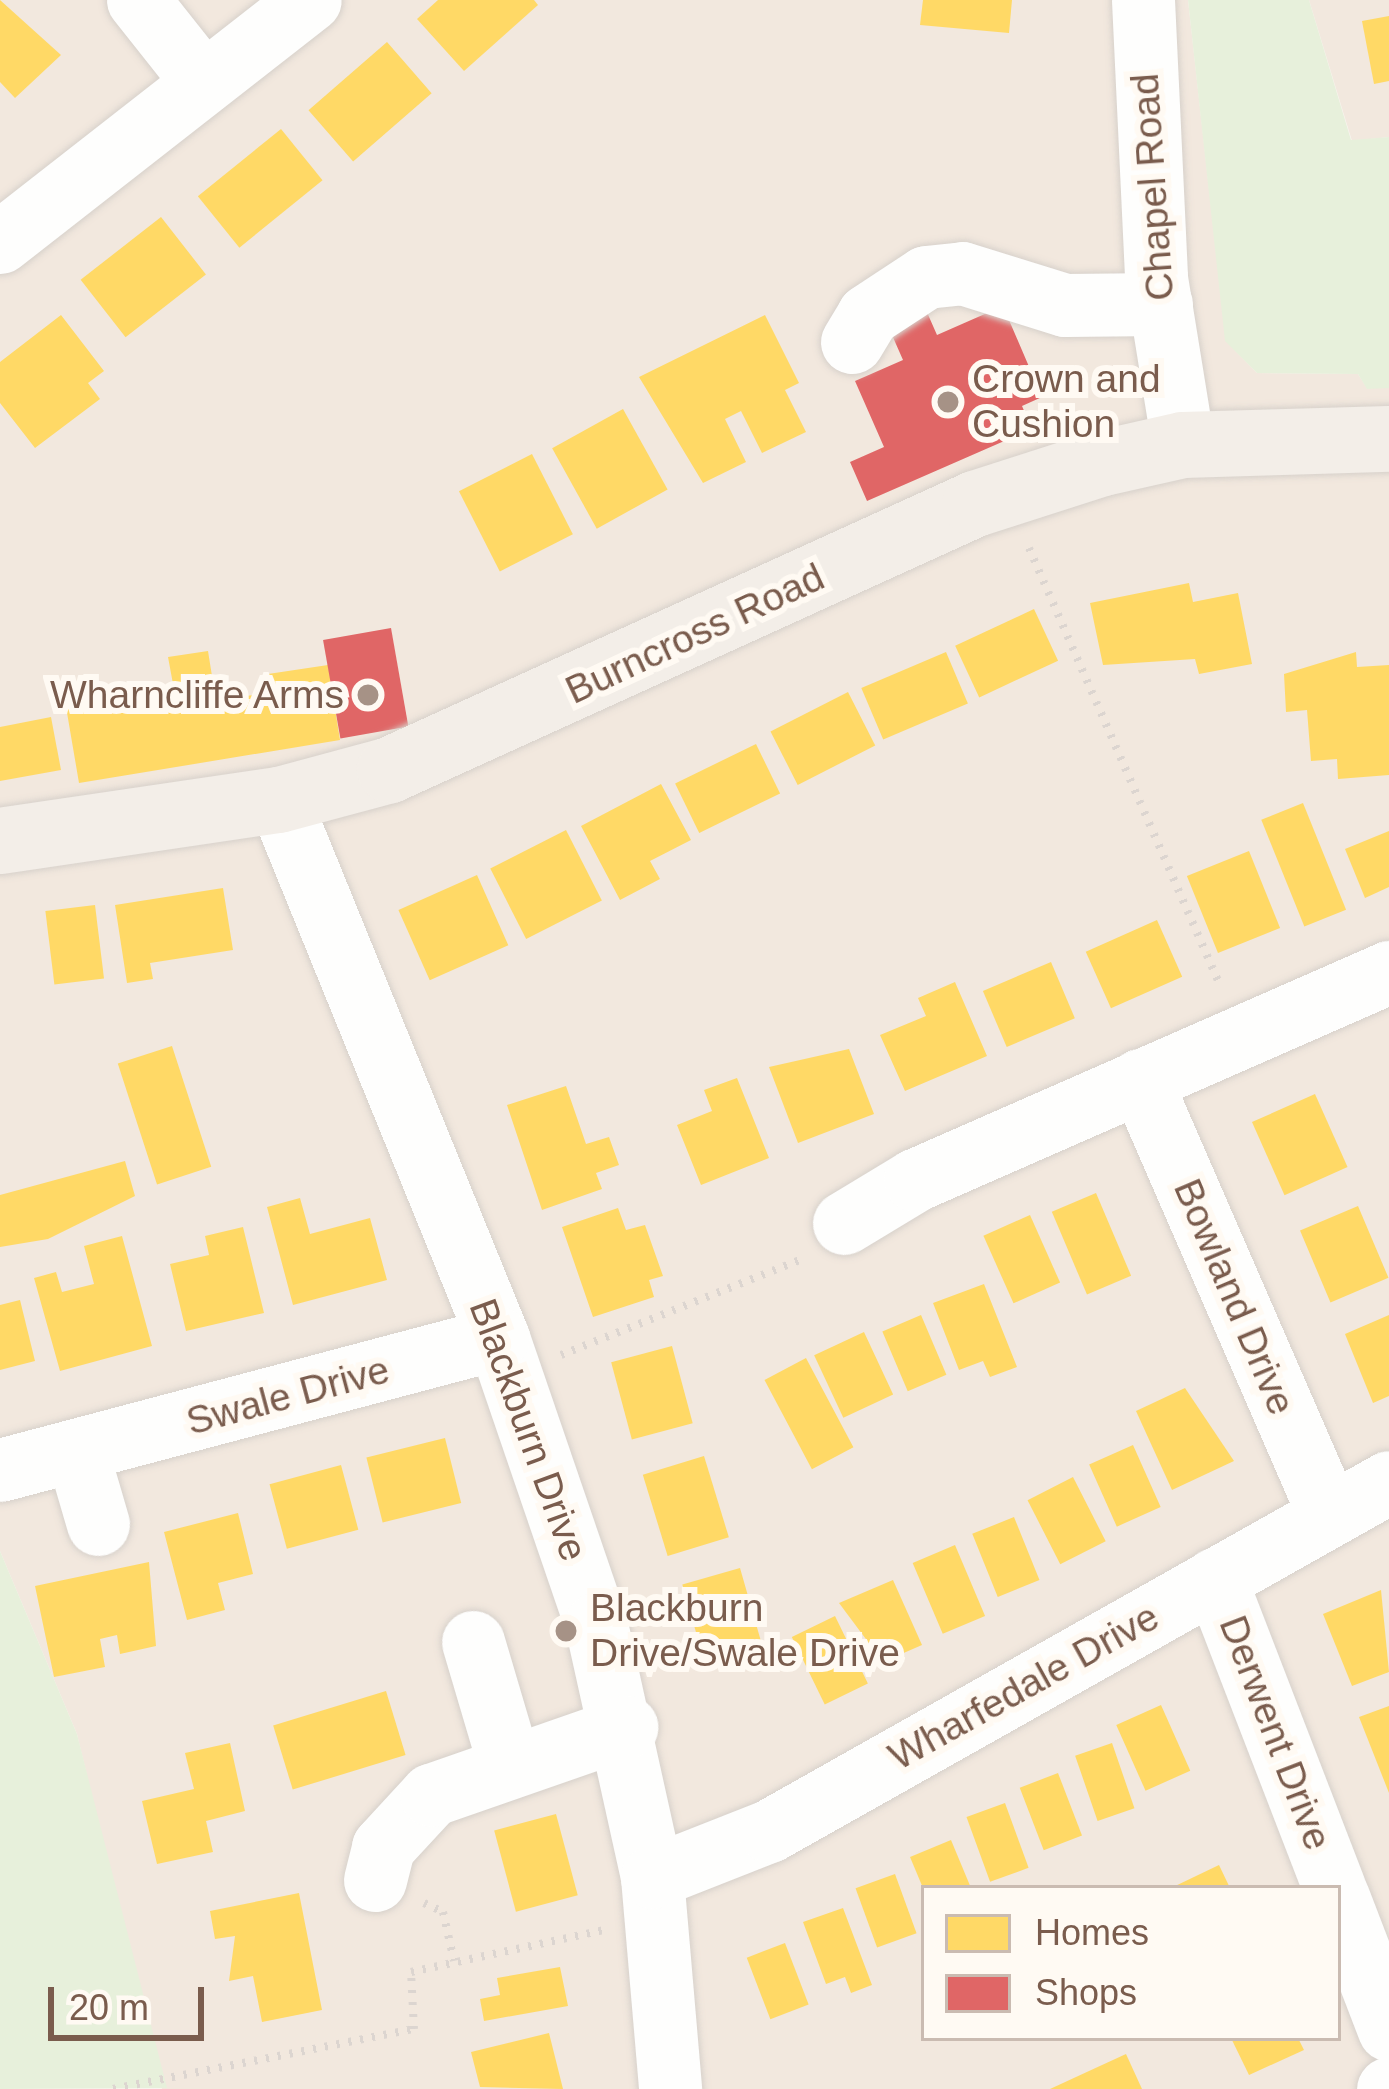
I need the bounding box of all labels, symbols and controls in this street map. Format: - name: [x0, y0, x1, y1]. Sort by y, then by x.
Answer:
- street label: Chapel Road: [1122, 72, 1184, 302]
- place label: Crown and Cushion: [972, 357, 1161, 448]
- marker: Crown and Cushion: [935, 389, 961, 415]
- street label: Burncross Road: [558, 554, 832, 714]
- place label: Wharncliffe Arms: [48, 672, 344, 718]
- marker: Wharncliffe Arms: [355, 682, 381, 708]
- street label: Bowland Drive: [1163, 1172, 1305, 1422]
- street label: Blackburn Drive: [459, 1293, 597, 1567]
- street label: Swale Drive: [181, 1346, 395, 1446]
- place label: Blackburn Drive/Swale Drive: [590, 1586, 900, 1677]
- street label: Wharfedale Drive: [881, 1594, 1167, 1780]
- street label: Derwent Drive: [1209, 1609, 1341, 1857]
- marker: Blackburn Drive/Swale Drive: [553, 1618, 579, 1644]
- legend: [921, 1885, 1341, 2041]
- text: Homes: [1035, 1912, 1149, 1953]
- scale bar: [54, 1963, 210, 2037]
- text: Shops: [1035, 1972, 1137, 2013]
- text: 20 m: [69, 1987, 149, 2028]

